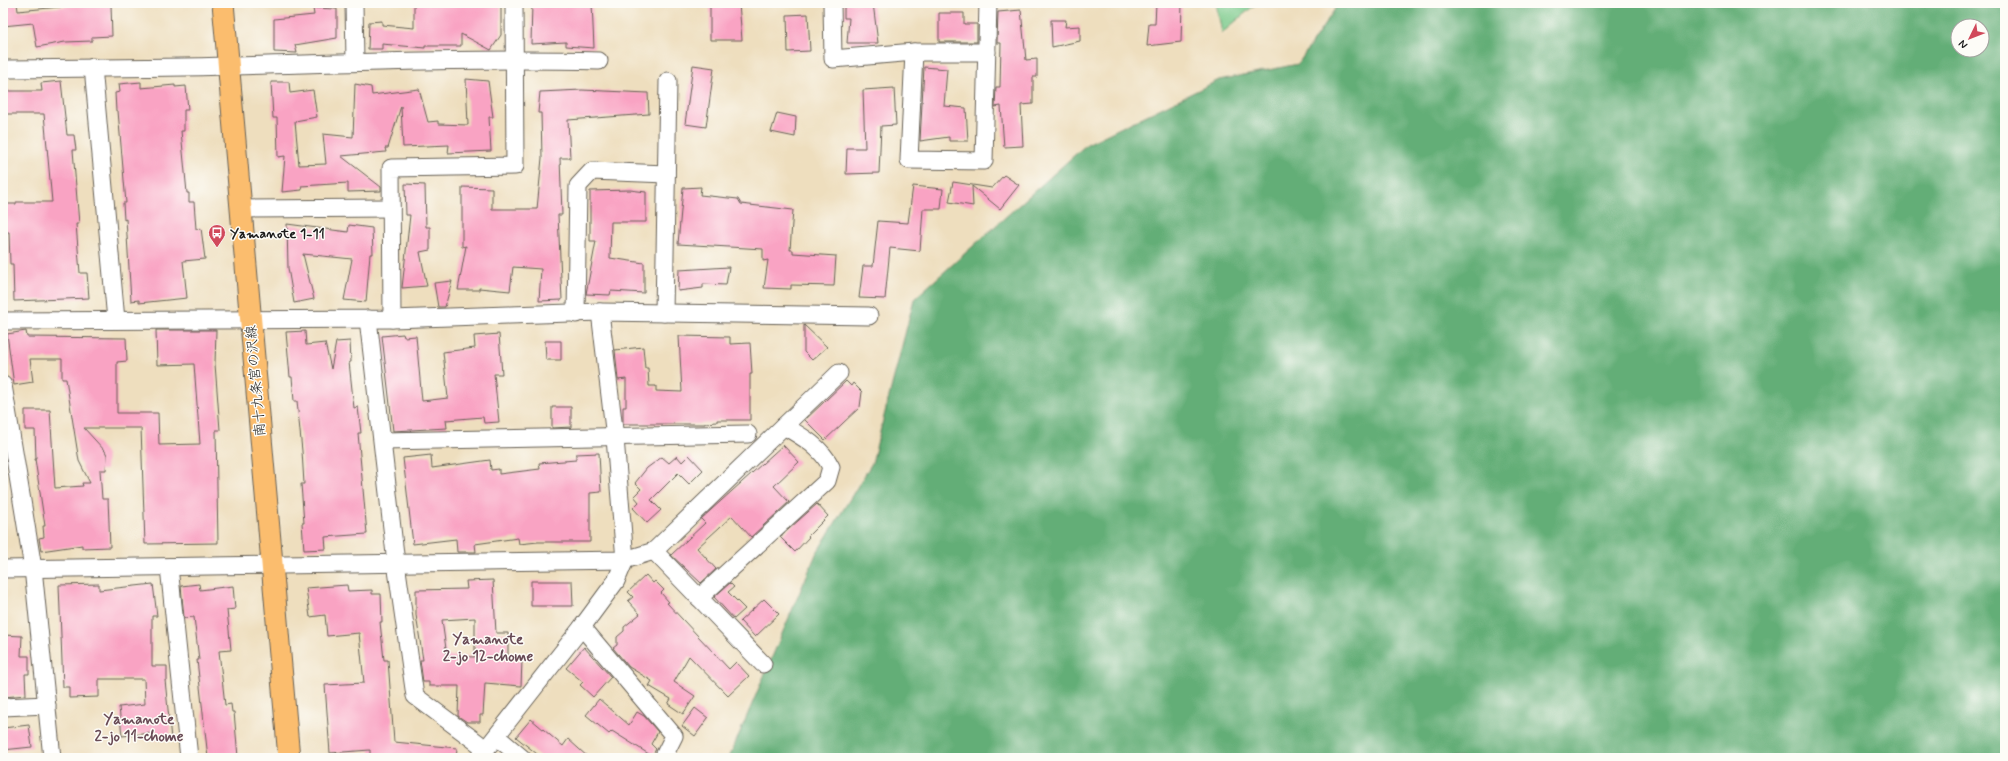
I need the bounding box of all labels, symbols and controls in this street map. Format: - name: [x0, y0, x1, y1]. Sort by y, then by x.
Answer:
- north arrow: [1950, 18, 1990, 58]
- text: N: [1956, 37, 1971, 52]
- bus stop icon: Yamanote 1-11: [207, 223, 227, 248]
- place label: Yamanote 1-11: [230, 225, 325, 243]
- street label: 南十九条宮の沢線: [242, 324, 270, 437]
- district label: Yamanote 2-jo 12-chome: [443, 630, 534, 667]
- district label: Yamanote 2-jo 11-chome: [94, 710, 184, 747]

